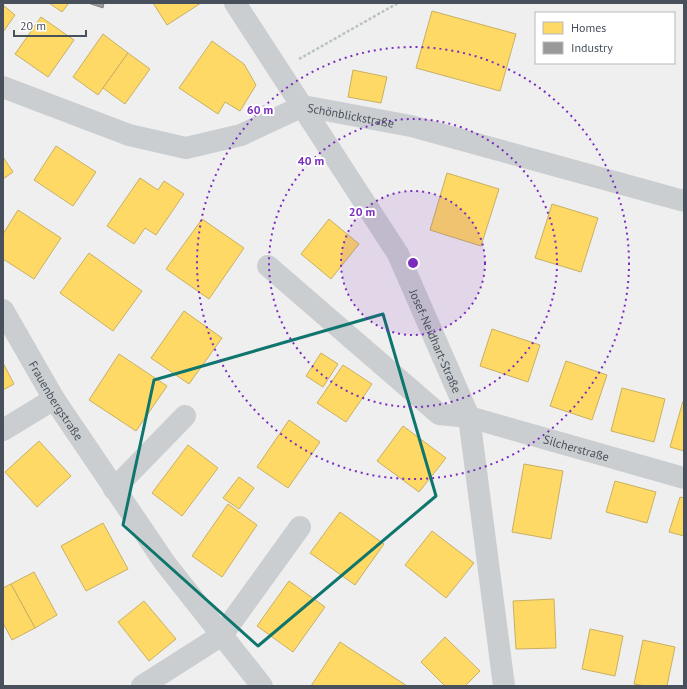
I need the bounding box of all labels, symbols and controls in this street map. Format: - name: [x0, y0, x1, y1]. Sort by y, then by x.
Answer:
- scale bar: [14, 12, 86, 38]
- legend: [535, 12, 675, 64]
- text: 20 m: [20, 18, 46, 33]
- text: Homes: [571, 20, 606, 35]
- text: Industry: [571, 40, 613, 55]
- street label: Schönblickstraße: [306, 99, 396, 130]
- text: 60 m: [247, 102, 273, 117]
- text: 40 m: [298, 153, 324, 168]
- text: 20 m: [349, 204, 375, 219]
- centre of rings: [406, 256, 420, 270]
- street label: Josef-Neidhart-Straße: [406, 286, 465, 395]
- street label: Frauenbergstraße: [26, 358, 87, 443]
- street label: Silcherstraße: [542, 431, 611, 464]

